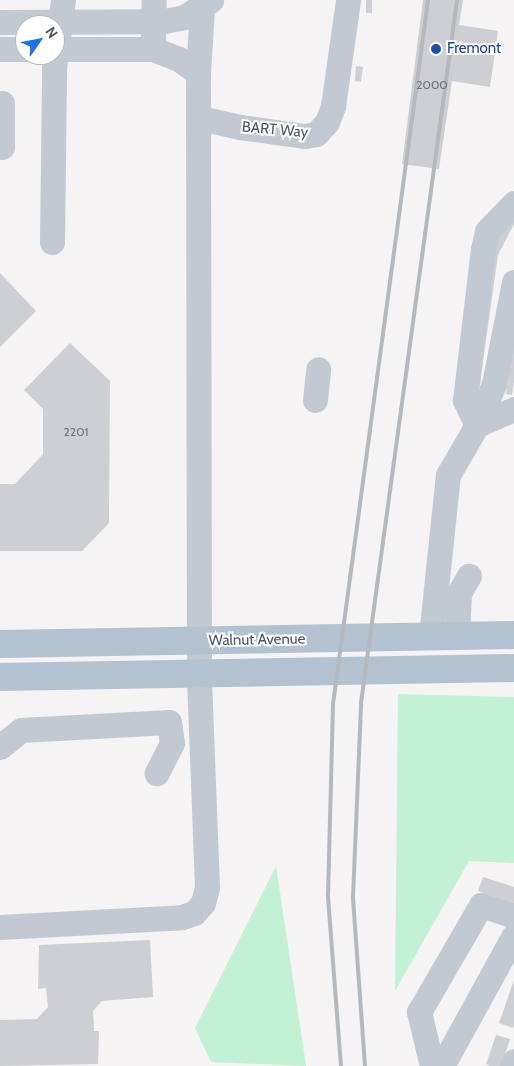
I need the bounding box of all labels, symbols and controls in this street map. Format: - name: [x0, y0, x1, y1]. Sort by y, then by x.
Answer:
- north arrow: [15, 15, 65, 65]
- text: N: [41, 23, 62, 41]
- place label: Fremont: [447, 40, 501, 58]
- marker: Fremont: [429, 42, 443, 56]
- house number: 2000: [416, 78, 448, 92]
- street label: BART Way: [241, 118, 309, 142]
- house number: 2201: [64, 425, 88, 439]
- street label: Walnut Avenue: [209, 630, 305, 650]

